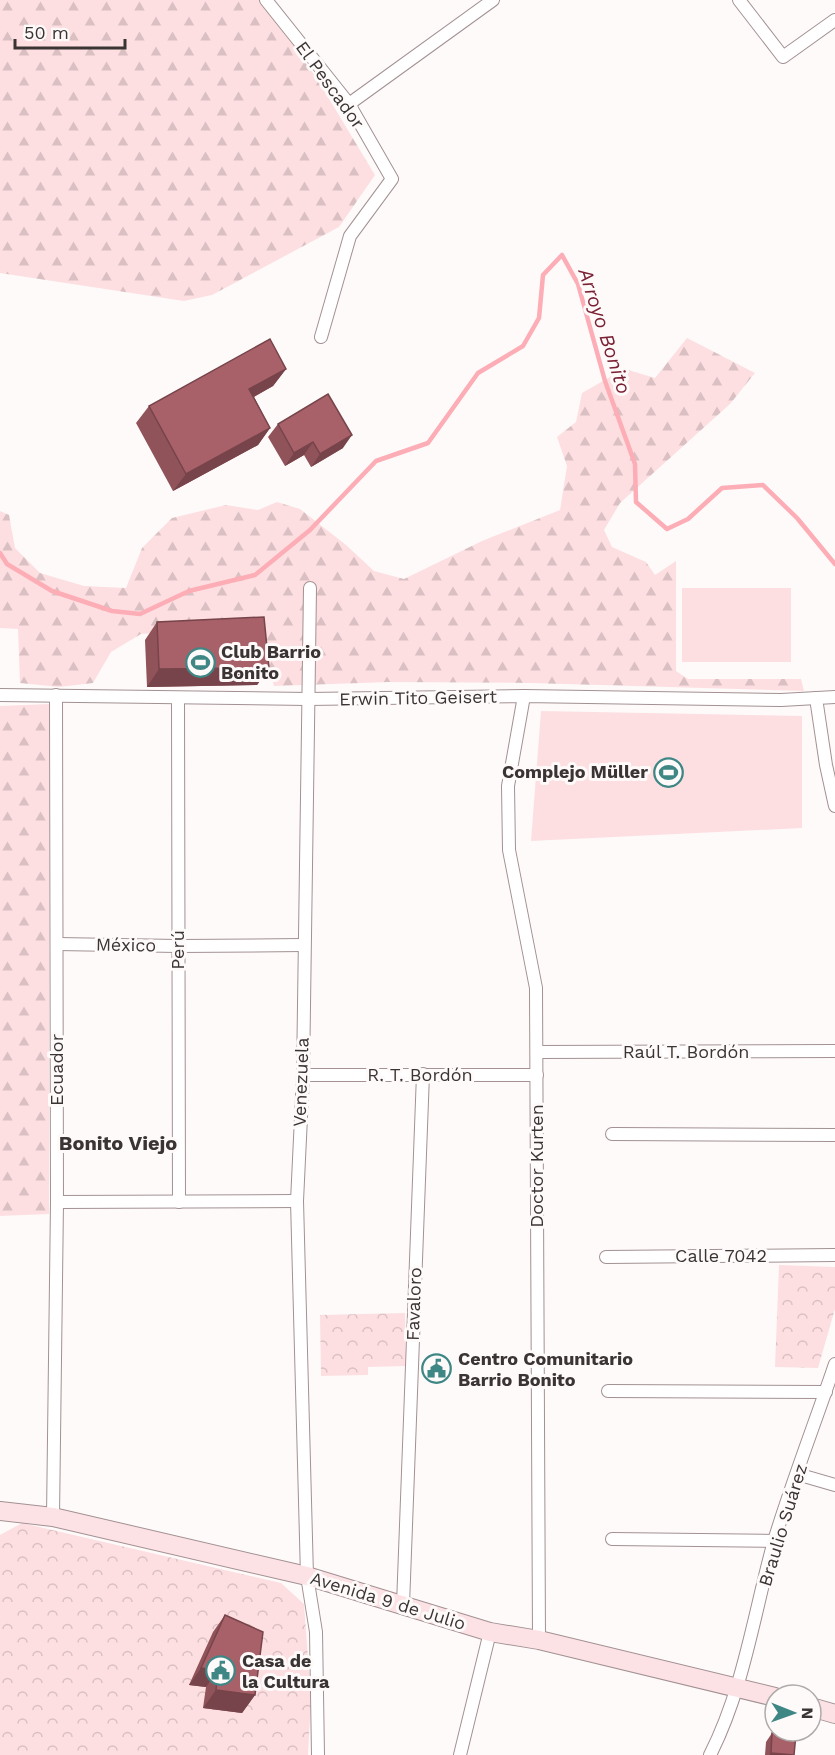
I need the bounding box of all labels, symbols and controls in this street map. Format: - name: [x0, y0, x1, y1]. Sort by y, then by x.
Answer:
- scale bar: [15, 12, 124, 50]
- text: 50 m: [24, 22, 69, 43]
- street label: El Pescador: [292, 37, 369, 132]
- water label: Arroyo Bonito: [573, 264, 637, 397]
- place label: Club Barrio Bonito: [221, 641, 321, 683]
- sports icon: Club Barrio Bonito: [184, 646, 216, 678]
- street label: Erwin Tito Geisert: [339, 686, 497, 709]
- sports icon: Complejo Müller: [653, 756, 685, 788]
- place label: Complejo Müller: [502, 761, 648, 782]
- street label: Perú: [167, 930, 188, 970]
- street label: México: [96, 933, 156, 956]
- street label: Ecuador: [46, 1034, 67, 1106]
- street label: Venezuela: [288, 1037, 313, 1127]
- street label: Raúl T. Bordón: [623, 1041, 749, 1062]
- street label: R. T. Bordón: [367, 1064, 473, 1085]
- street label: Doctor Kurten: [526, 1104, 547, 1228]
- district label: Bonito Viejo: [59, 1131, 177, 1155]
- street label: Calle 7042: [675, 1245, 767, 1266]
- street label: Favaloro: [402, 1267, 425, 1341]
- place label: Centro Comunitario Barrio Bonito: [458, 1348, 633, 1390]
- public building icon: Centro Comunitario Barrio Bonito: [421, 1353, 453, 1385]
- street label: Braulio Suárez: [754, 1461, 811, 1589]
- street label: Avenida 9 de Julio: [308, 1567, 468, 1634]
- place label: Casa de la Cultura: [242, 1650, 330, 1692]
- public building icon: Casa de la Cultura: [205, 1655, 237, 1687]
- north arrow: [763, 1683, 823, 1743]
- text: N: [798, 1707, 817, 1719]

